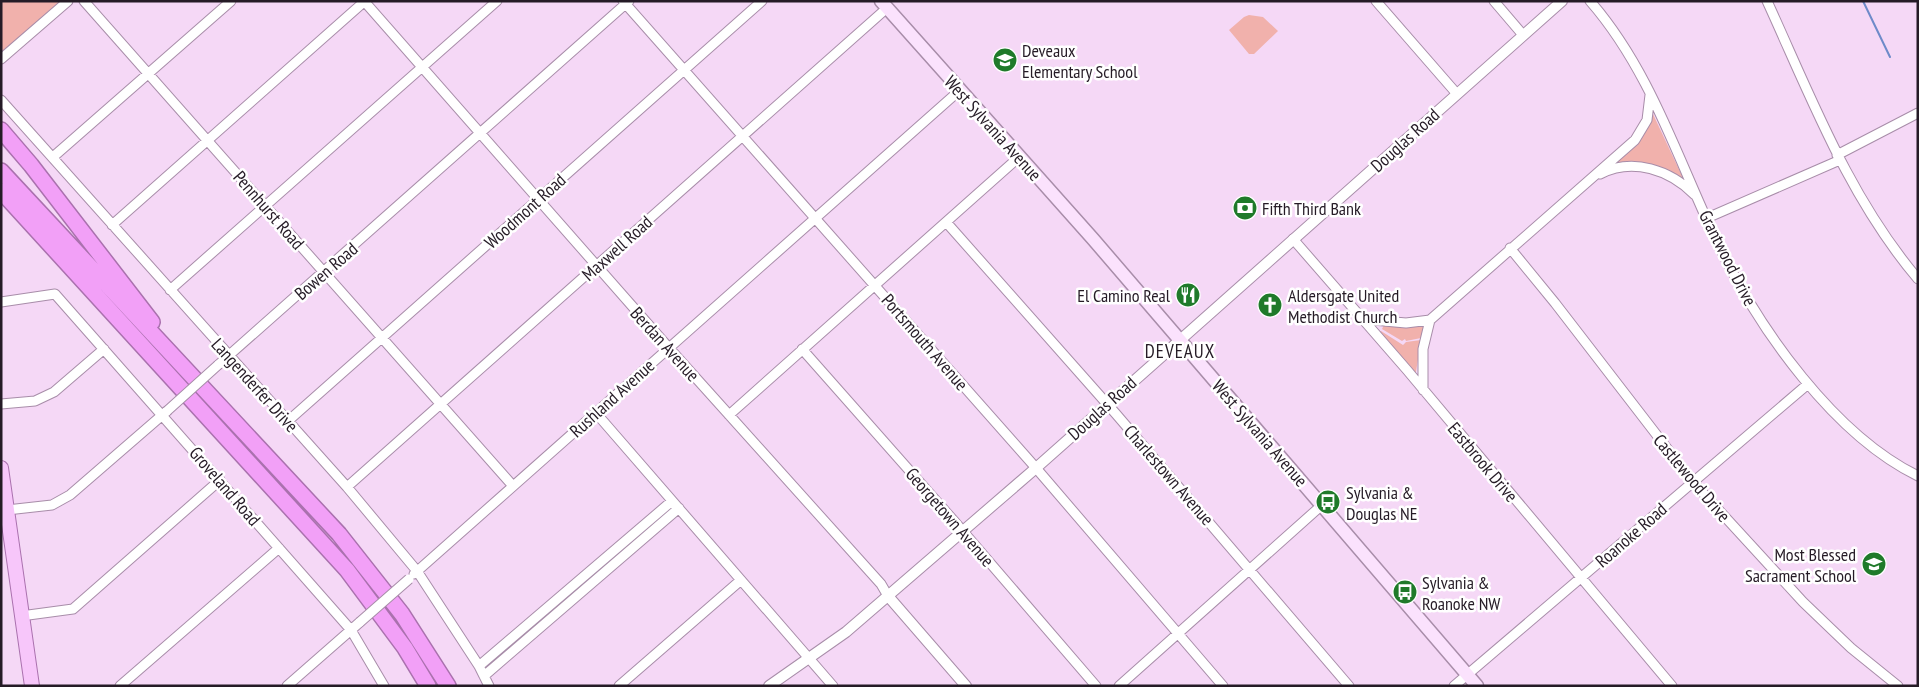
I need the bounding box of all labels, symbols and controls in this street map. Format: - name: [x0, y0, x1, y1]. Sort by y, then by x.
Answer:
- place label: Deveaux Elementary School: [1022, 39, 1138, 83]
- school or university icon: Deveaux Elementary School: [992, 47, 1018, 73]
- street label: West Sylvania Avenue: [939, 70, 1047, 186]
- street label: Douglas Road: [1366, 103, 1444, 177]
- street label: Pennhurst Road: [228, 166, 310, 254]
- street label: Woodmont Road: [480, 168, 570, 254]
- bank icon: Fifth Third Bank: [1232, 195, 1258, 221]
- place label: Fifth Third Bank: [1262, 197, 1361, 220]
- street label: Grantwood Drive: [1694, 206, 1762, 310]
- street label: Maxwell Road: [577, 210, 657, 286]
- street label: Bowen Road: [290, 237, 362, 305]
- restaurant icon: El Camino Real: [1175, 282, 1201, 308]
- place label: El Camino Real: [1077, 284, 1171, 307]
- place label: Aldersgate United Methodist Church: [1288, 284, 1399, 328]
- street label: Portsmouth Avenue: [877, 289, 973, 395]
- church icon: Aldersgate United Methodist Church: [1257, 292, 1283, 318]
- street label: Berdan Avenue: [625, 302, 705, 386]
- street label: Langenderfer Drive: [207, 333, 303, 437]
- district label: DEVEAUX: [1145, 339, 1215, 363]
- street label: Rushland Avenue: [565, 354, 659, 442]
- street label: Douglas Road: [1063, 371, 1141, 445]
- street label: West Sylvania Avenue: [1207, 375, 1313, 491]
- street label: Eastbrook Drive: [1443, 417, 1523, 507]
- street label: Charlestown Avenue: [1119, 420, 1219, 530]
- street label: Castlewood Drive: [1648, 429, 1736, 527]
- street label: Groveland Road: [184, 442, 266, 530]
- street label: Georgetown Avenue: [901, 463, 999, 571]
- place label: Sylvania & Douglas NE: [1346, 481, 1418, 525]
- bus stop icon: Sylvania & Douglas NE: [1315, 489, 1341, 515]
- street label: Roanoke Road: [1590, 498, 1672, 572]
- place label: Most Blessed Sacrament School: [1745, 543, 1857, 587]
- school or university icon: Most Blessed Sacrament School: [1861, 551, 1887, 577]
- place label: Sylvania & Roanoke NW: [1422, 571, 1500, 615]
- bus stop icon: Sylvania & Roanoke NW: [1392, 579, 1418, 605]

